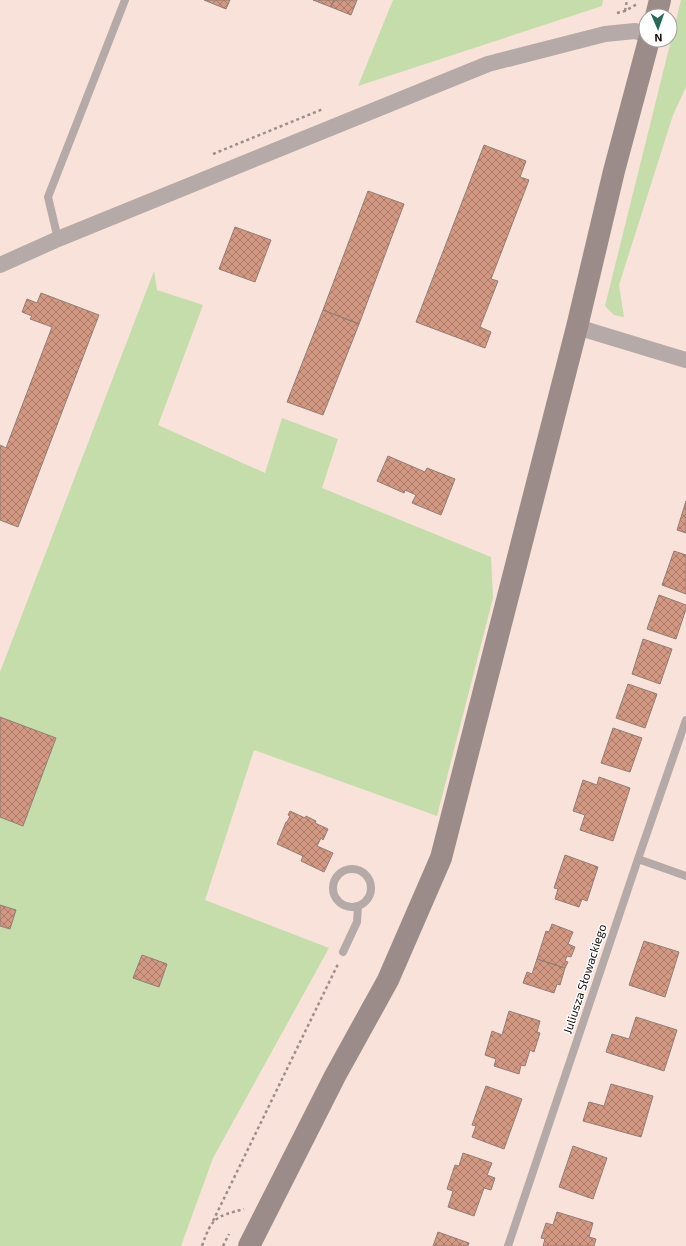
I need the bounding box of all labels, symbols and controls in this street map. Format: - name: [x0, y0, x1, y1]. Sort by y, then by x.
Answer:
- north arrow: [638, 8, 678, 48]
- text: N: [654, 32, 663, 45]
- street label: Juliusza Słowackiego: [560, 922, 608, 1035]

